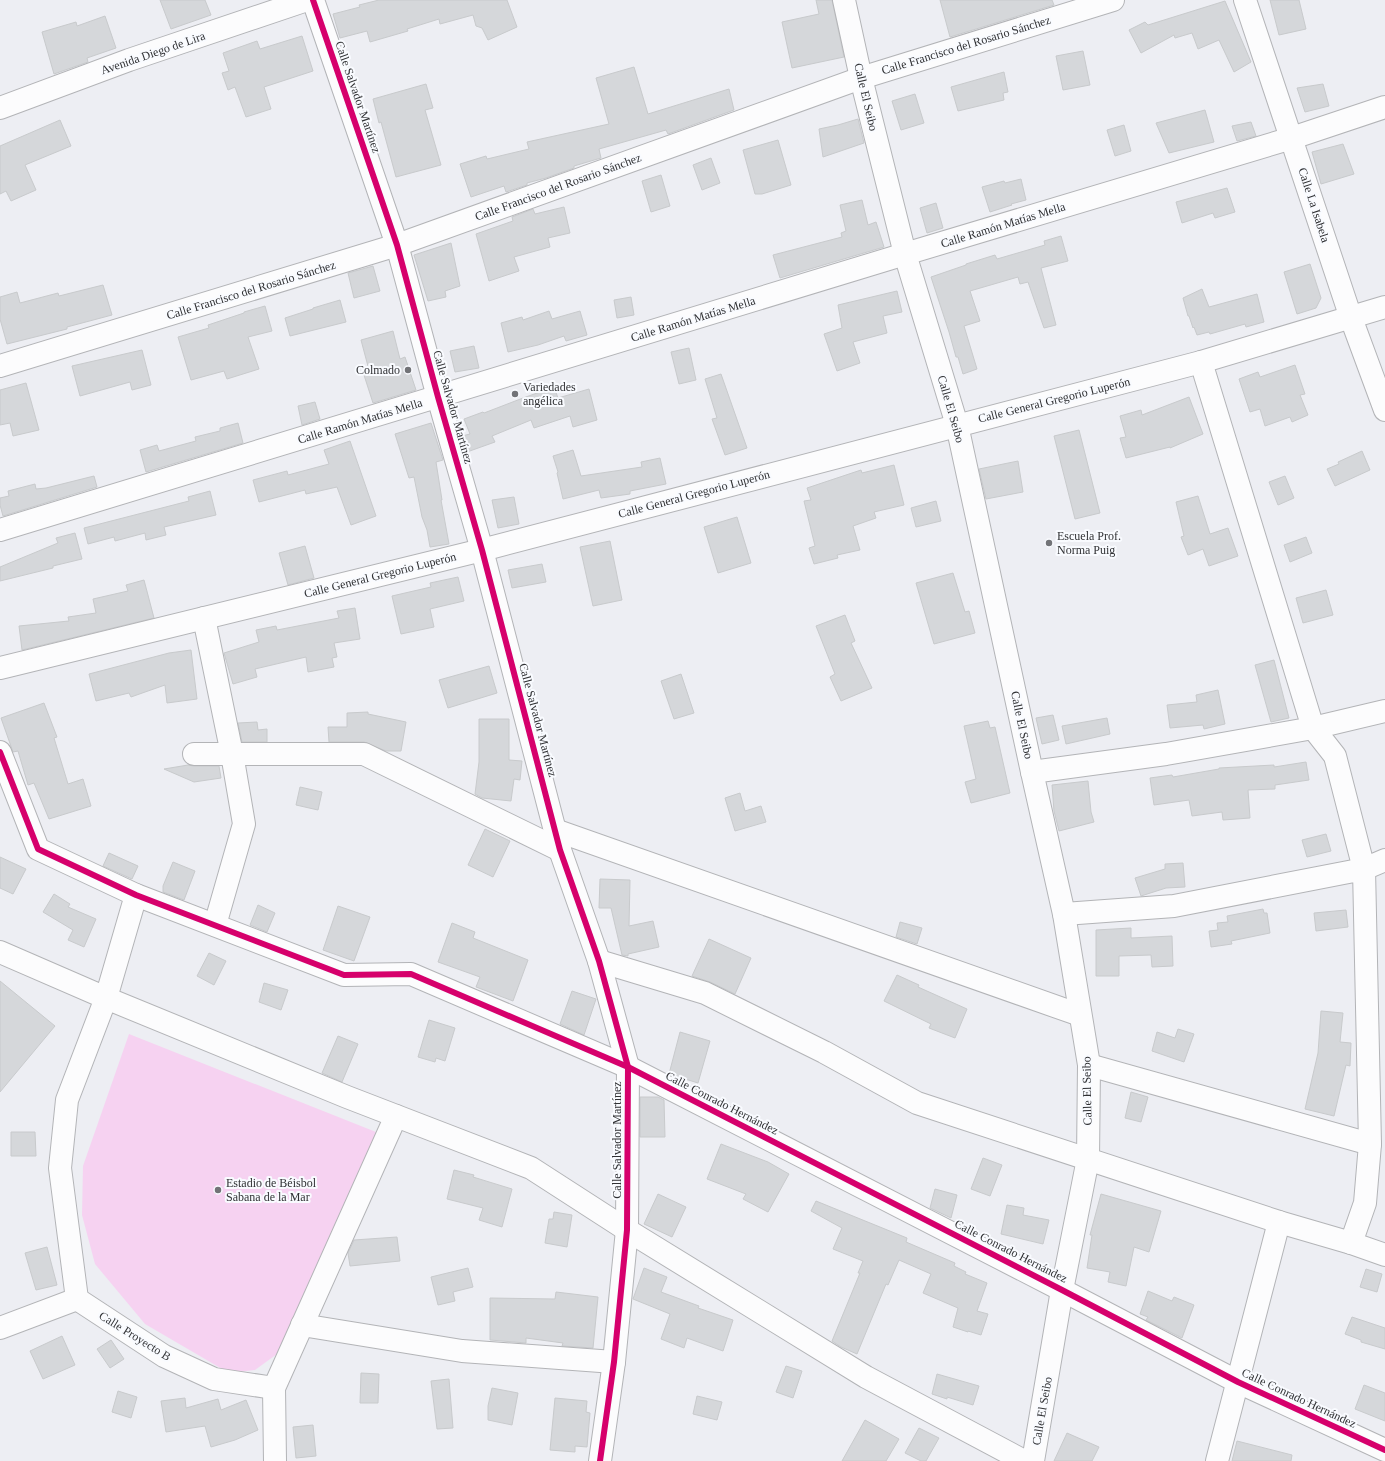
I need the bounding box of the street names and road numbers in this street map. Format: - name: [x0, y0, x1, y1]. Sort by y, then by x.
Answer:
- street label: Calle Francisco del Rosario Sánchez: [880, 13, 1052, 77]
- street label: Avenida Diego de Lira: [99, 28, 208, 77]
- street label: Calle Salvador Martínez: [332, 39, 384, 155]
- street label: Calle El Seibo: [851, 62, 881, 132]
- street label: Calle Francisco del Rosario Sánchez: [473, 150, 643, 224]
- street label: Calle La Isabela: [1295, 166, 1333, 245]
- street label: Calle Ramón Matías Mella: [939, 199, 1068, 251]
- street label: Calle Francisco del Rosario Sánchez: [165, 258, 337, 322]
- street label: Calle Ramón Matías Mella: [629, 293, 758, 345]
- street label: Calle Salvador Martínez: [430, 349, 476, 465]
- street label: Calle El Seibo: [935, 374, 967, 444]
- street label: Calle General Gregorio Luperón: [976, 374, 1132, 426]
- street label: Calle Ramón Matías Mella: [296, 395, 425, 447]
- street label: Calle General Gregorio Luperón: [617, 467, 771, 521]
- street label: Calle General Gregorio Luperón: [302, 549, 458, 601]
- street label: Calle Salvador Martínez: [516, 662, 560, 778]
- street label: Calle El Seibo: [1008, 690, 1036, 760]
- street label: Calle El Seibo: [1079, 1056, 1095, 1126]
- street label: Calle Conrado Hernández: [663, 1068, 781, 1138]
- street label: Calle Salvador Martínez: [610, 1081, 624, 1199]
- street label: Calle Conrado Hernández: [952, 1216, 1070, 1286]
- street label: Calle Proyecto B: [97, 1308, 173, 1364]
- street label: Calle Conrado Hernández: [1240, 1365, 1358, 1431]
- street label: Calle El Seibo: [1029, 1376, 1055, 1446]

